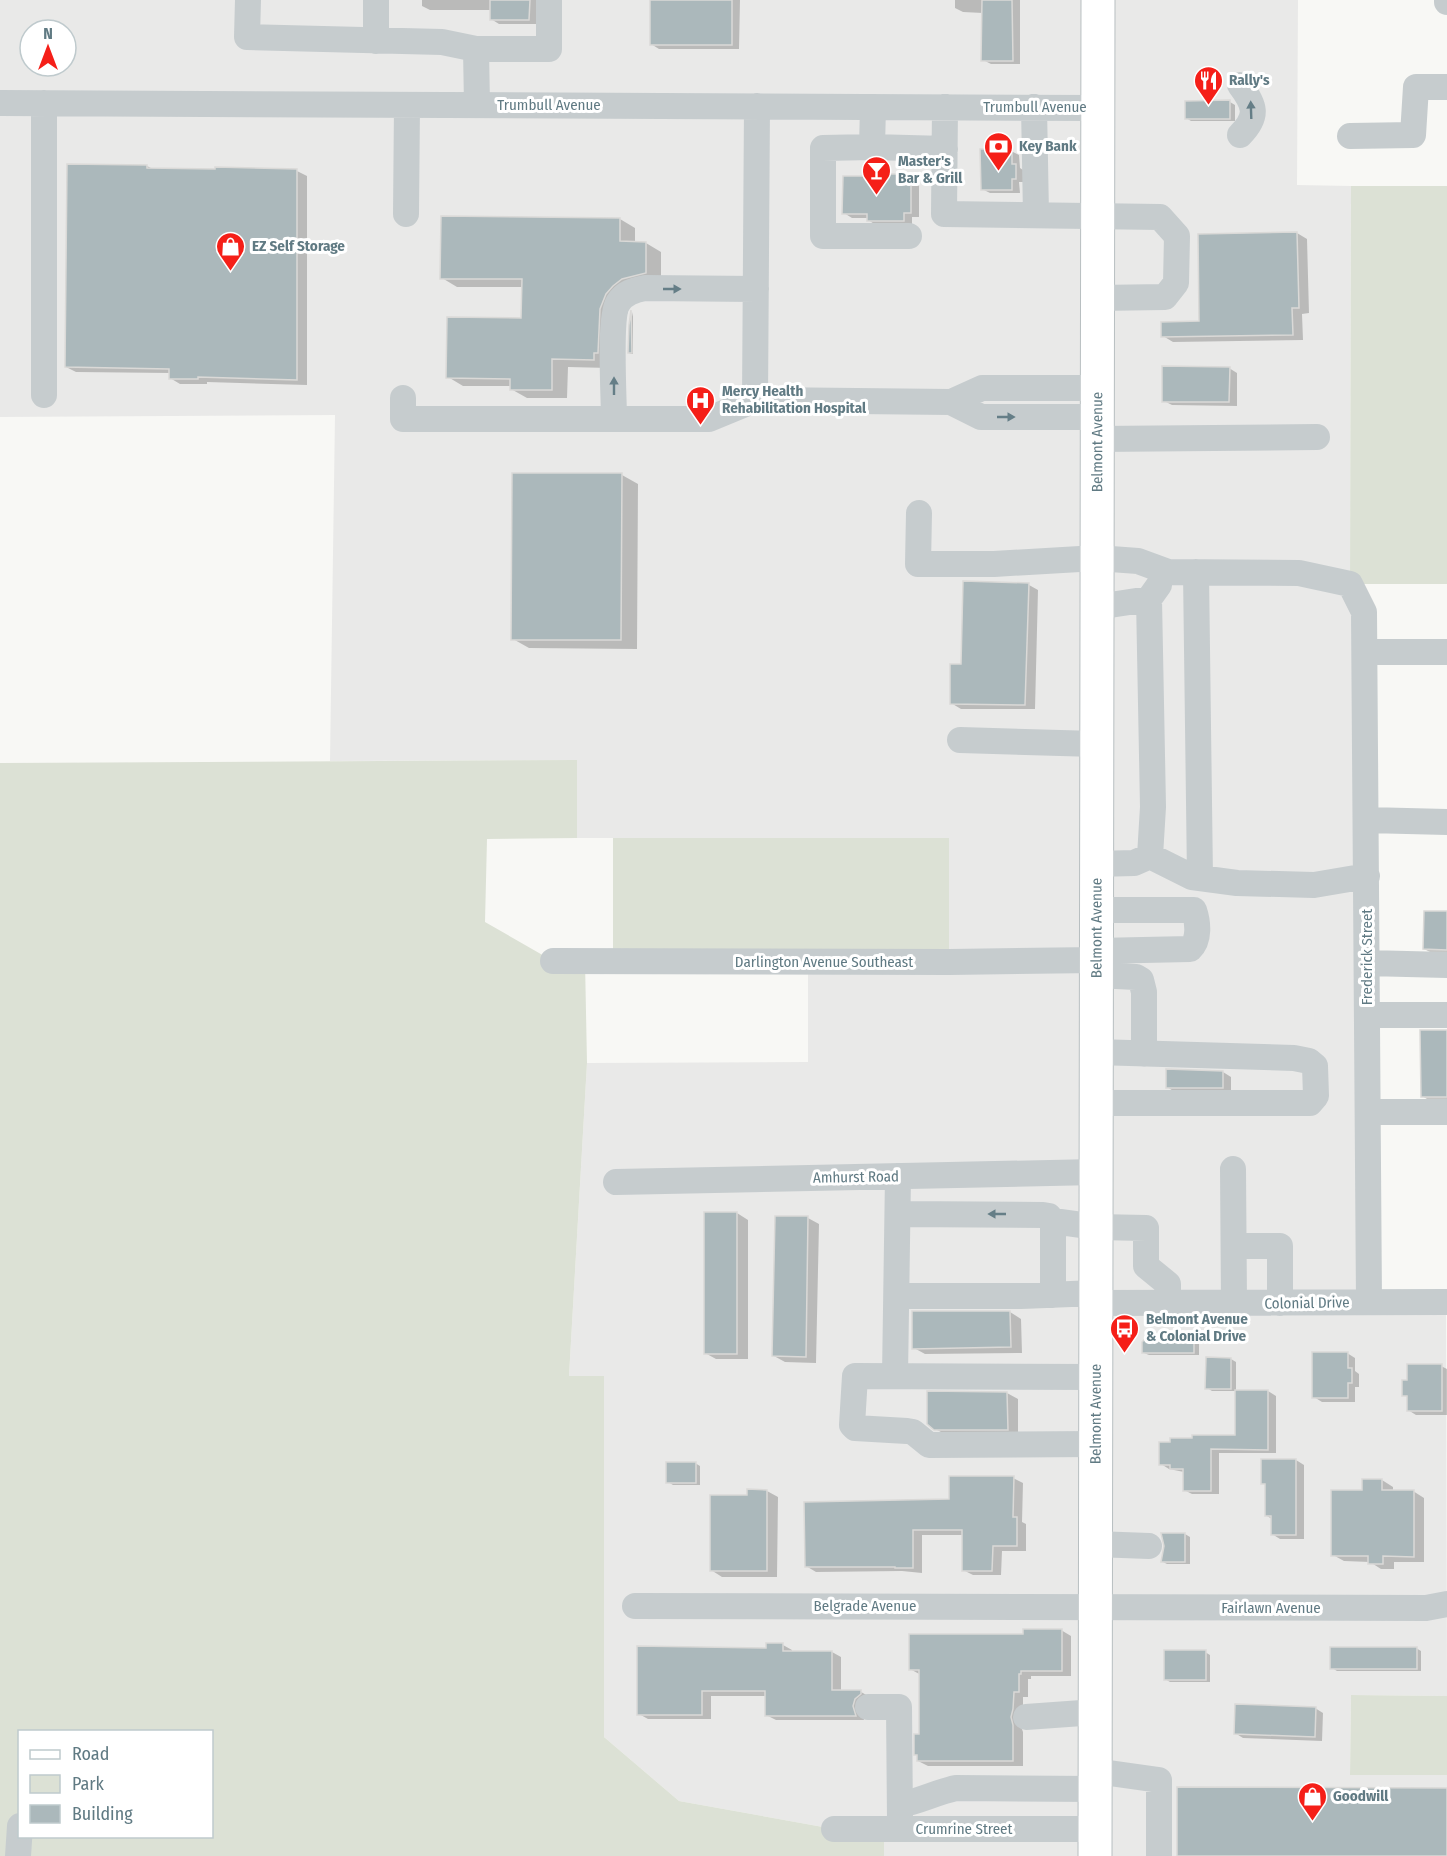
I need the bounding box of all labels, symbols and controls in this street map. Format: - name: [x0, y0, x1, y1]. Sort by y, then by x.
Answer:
- north arrow: [18, 18, 78, 78]
- text: N: [43, 24, 53, 43]
- restaurant icon: Rally's: [1192, 64, 1224, 106]
- place label: Rally's: [1229, 71, 1270, 89]
- street label: Trumbull Avenue: [497, 96, 601, 114]
- street label: Trumbull Avenue: [983, 98, 1087, 116]
- one-way arrow: [1247, 101, 1256, 120]
- bank icon: Key Bank: [982, 130, 1014, 172]
- place label: Key Bank: [1019, 137, 1077, 155]
- place label: Master's Bar & Grill: [898, 152, 963, 187]
- bar icon: Master's Bar & Grill: [861, 154, 893, 196]
- shop icon: EZ Self Storage: [215, 230, 247, 272]
- place label: EZ Self Storage: [252, 237, 345, 255]
- one-way arrow: [662, 284, 681, 294]
- one-way arrow: [609, 377, 619, 396]
- place label: Mercy Health Rehabilitation Hospital: [722, 382, 867, 417]
- hospital icon: Mercy Health Rehabilitation Hospital: [685, 384, 717, 426]
- street label: Belmont Avenue: [1088, 392, 1106, 492]
- one-way arrow: [996, 412, 1015, 422]
- street label: Belmont Avenue: [1087, 878, 1106, 978]
- street label: Frederick Street: [1358, 909, 1376, 1005]
- street label: Darlington Avenue Southeast: [735, 953, 913, 971]
- street label: Amhurst Road: [813, 1167, 899, 1187]
- one-way arrow: [987, 1209, 1006, 1219]
- street label: Colonial Drive: [1264, 1293, 1350, 1313]
- place label: Belmont Avenue & Colonial Drive: [1146, 1310, 1248, 1345]
- bus stop icon: Belmont Avenue & Colonial Drive: [1109, 1312, 1141, 1354]
- street label: Belmont Avenue: [1087, 1364, 1105, 1464]
- street label: Belgrade Avenue: [814, 1597, 916, 1615]
- street label: Fairlawn Avenue: [1221, 1599, 1321, 1617]
- legend: [18, 1730, 213, 1838]
- text: Road: [72, 1743, 109, 1765]
- text: Park: [72, 1773, 105, 1795]
- shop icon: Goodwill: [1296, 1780, 1328, 1822]
- place label: Goodwill: [1333, 1787, 1389, 1805]
- text: Building: [72, 1803, 133, 1825]
- street label: Crumrine Street: [916, 1820, 1012, 1838]

